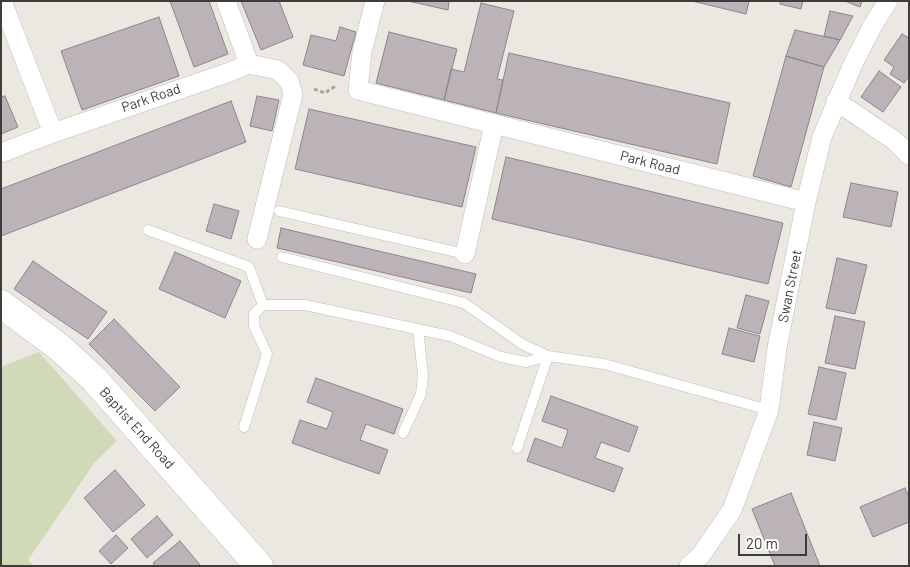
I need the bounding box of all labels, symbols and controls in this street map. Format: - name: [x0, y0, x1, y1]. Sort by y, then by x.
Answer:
- street label: Park Road: [119, 80, 183, 116]
- street label: Park Road: [618, 147, 682, 179]
- street label: Swan Street: [775, 248, 805, 324]
- street label: Baptist End Road: [96, 384, 178, 472]
- scale bar: [740, 524, 809, 556]
- text: 20 m: [746, 534, 778, 552]

